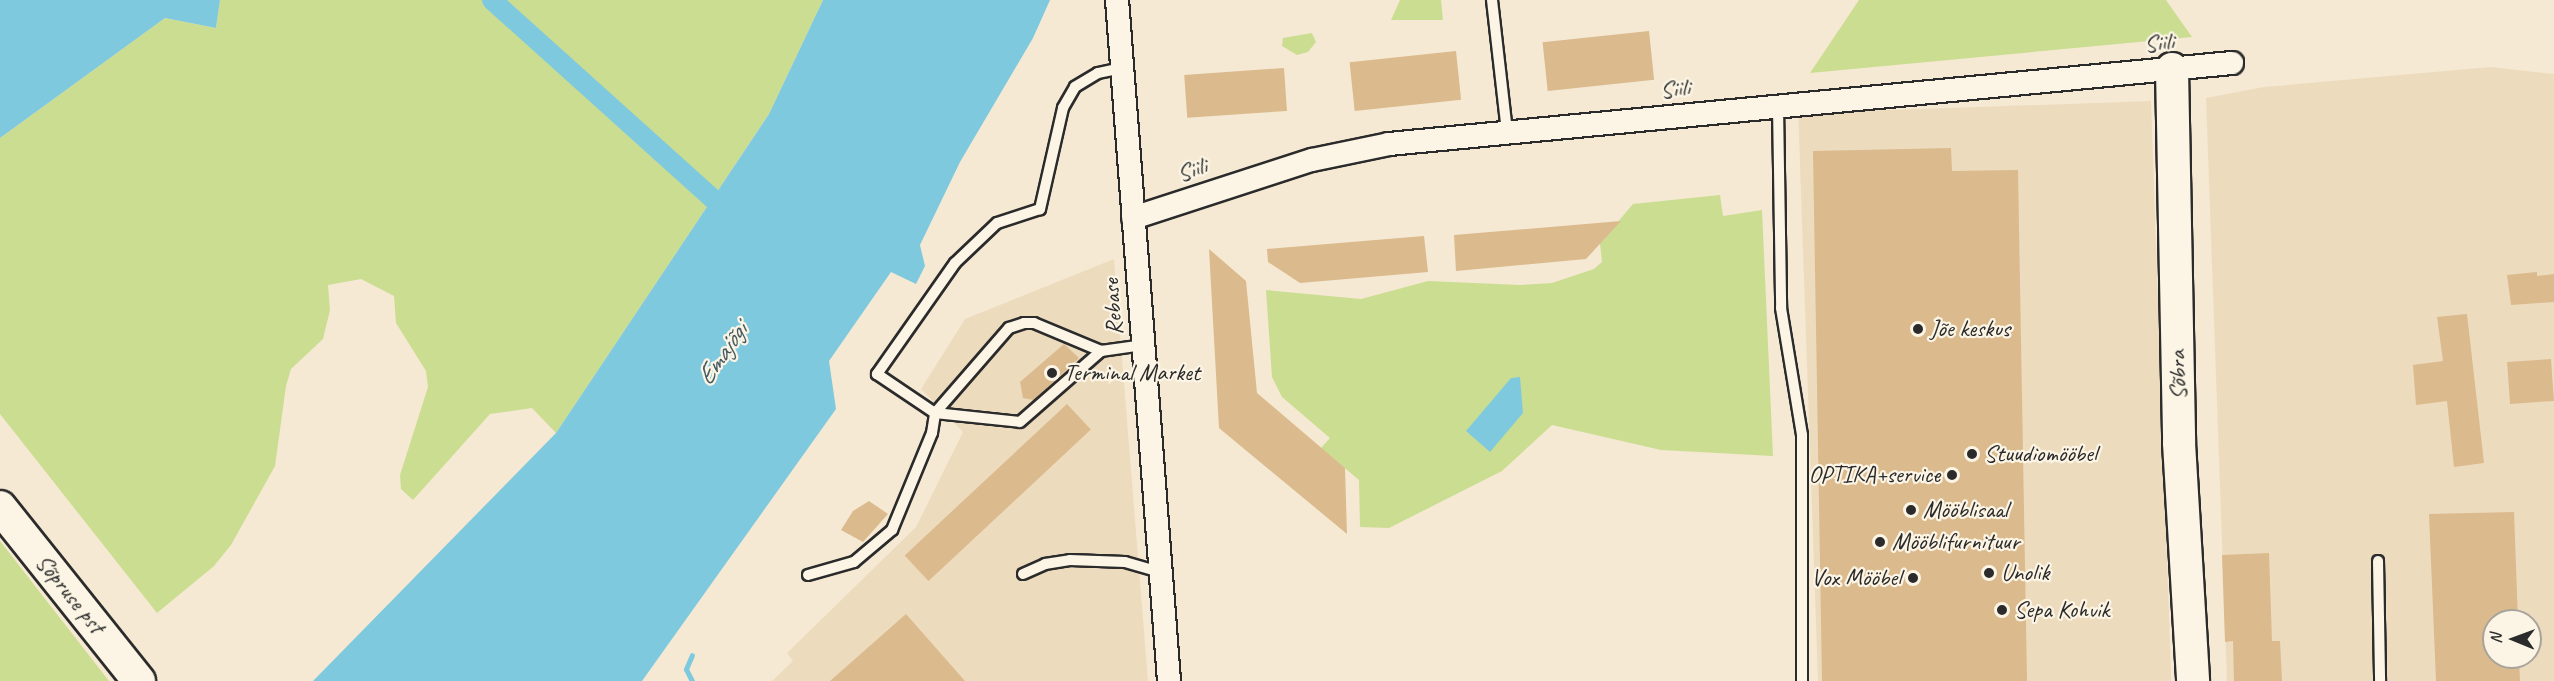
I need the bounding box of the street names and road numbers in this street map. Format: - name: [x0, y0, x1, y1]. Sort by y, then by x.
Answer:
- street label: Siili: [2143, 27, 2175, 59]
- street label: Siili: [1659, 73, 1691, 105]
- street label: Siili: [1173, 152, 1211, 188]
- street label: Rebase: [1097, 278, 1129, 336]
- street label: Sõbra: [2163, 350, 2193, 400]
- street label: Sõpruse pst: [29, 549, 111, 639]

